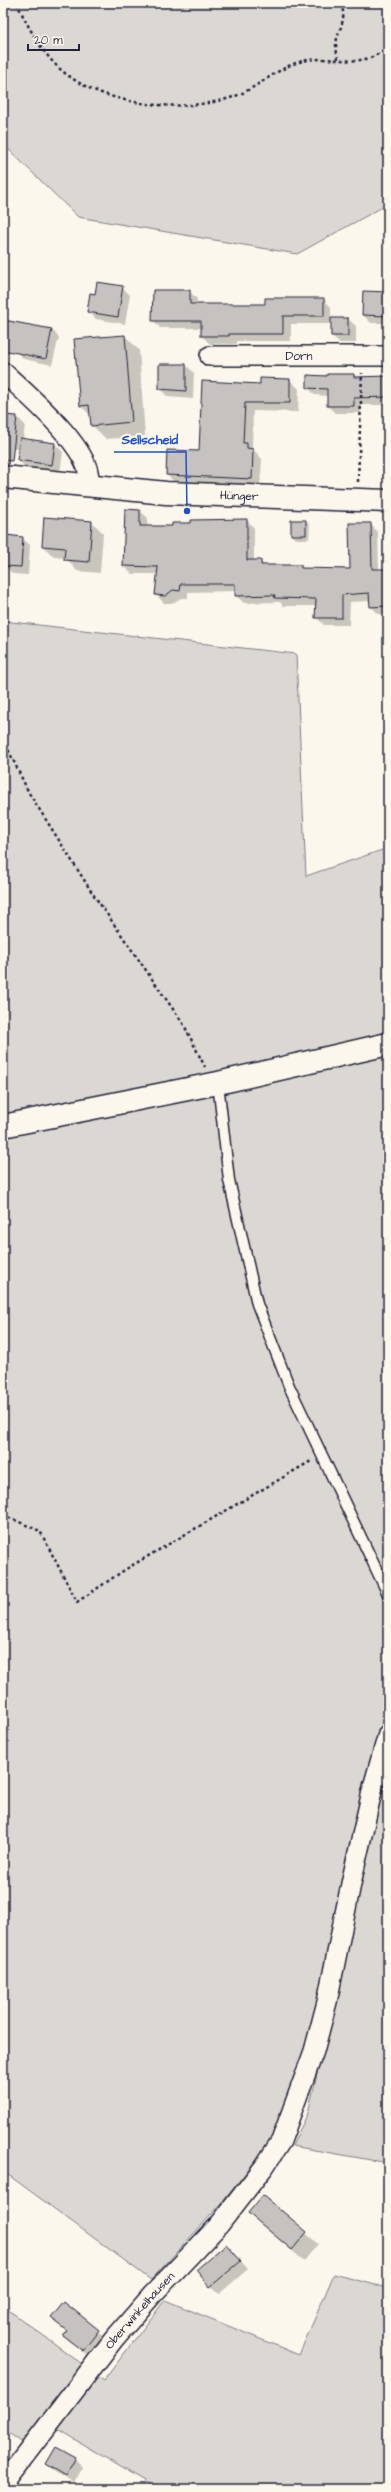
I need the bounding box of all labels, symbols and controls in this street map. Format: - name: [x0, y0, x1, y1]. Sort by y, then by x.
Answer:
- scale bar: [28, 26, 79, 52]
- text: 20 m: [34, 32, 63, 49]
- street label: Dorn: [285, 348, 313, 365]
- callout: Sellscheid: [114, 427, 186, 452]
- text: Sellscheid: [121, 431, 178, 449]
- street label: Hünger: [220, 486, 259, 505]
- street label: Oberwinkelhausen: [101, 2268, 178, 2353]

